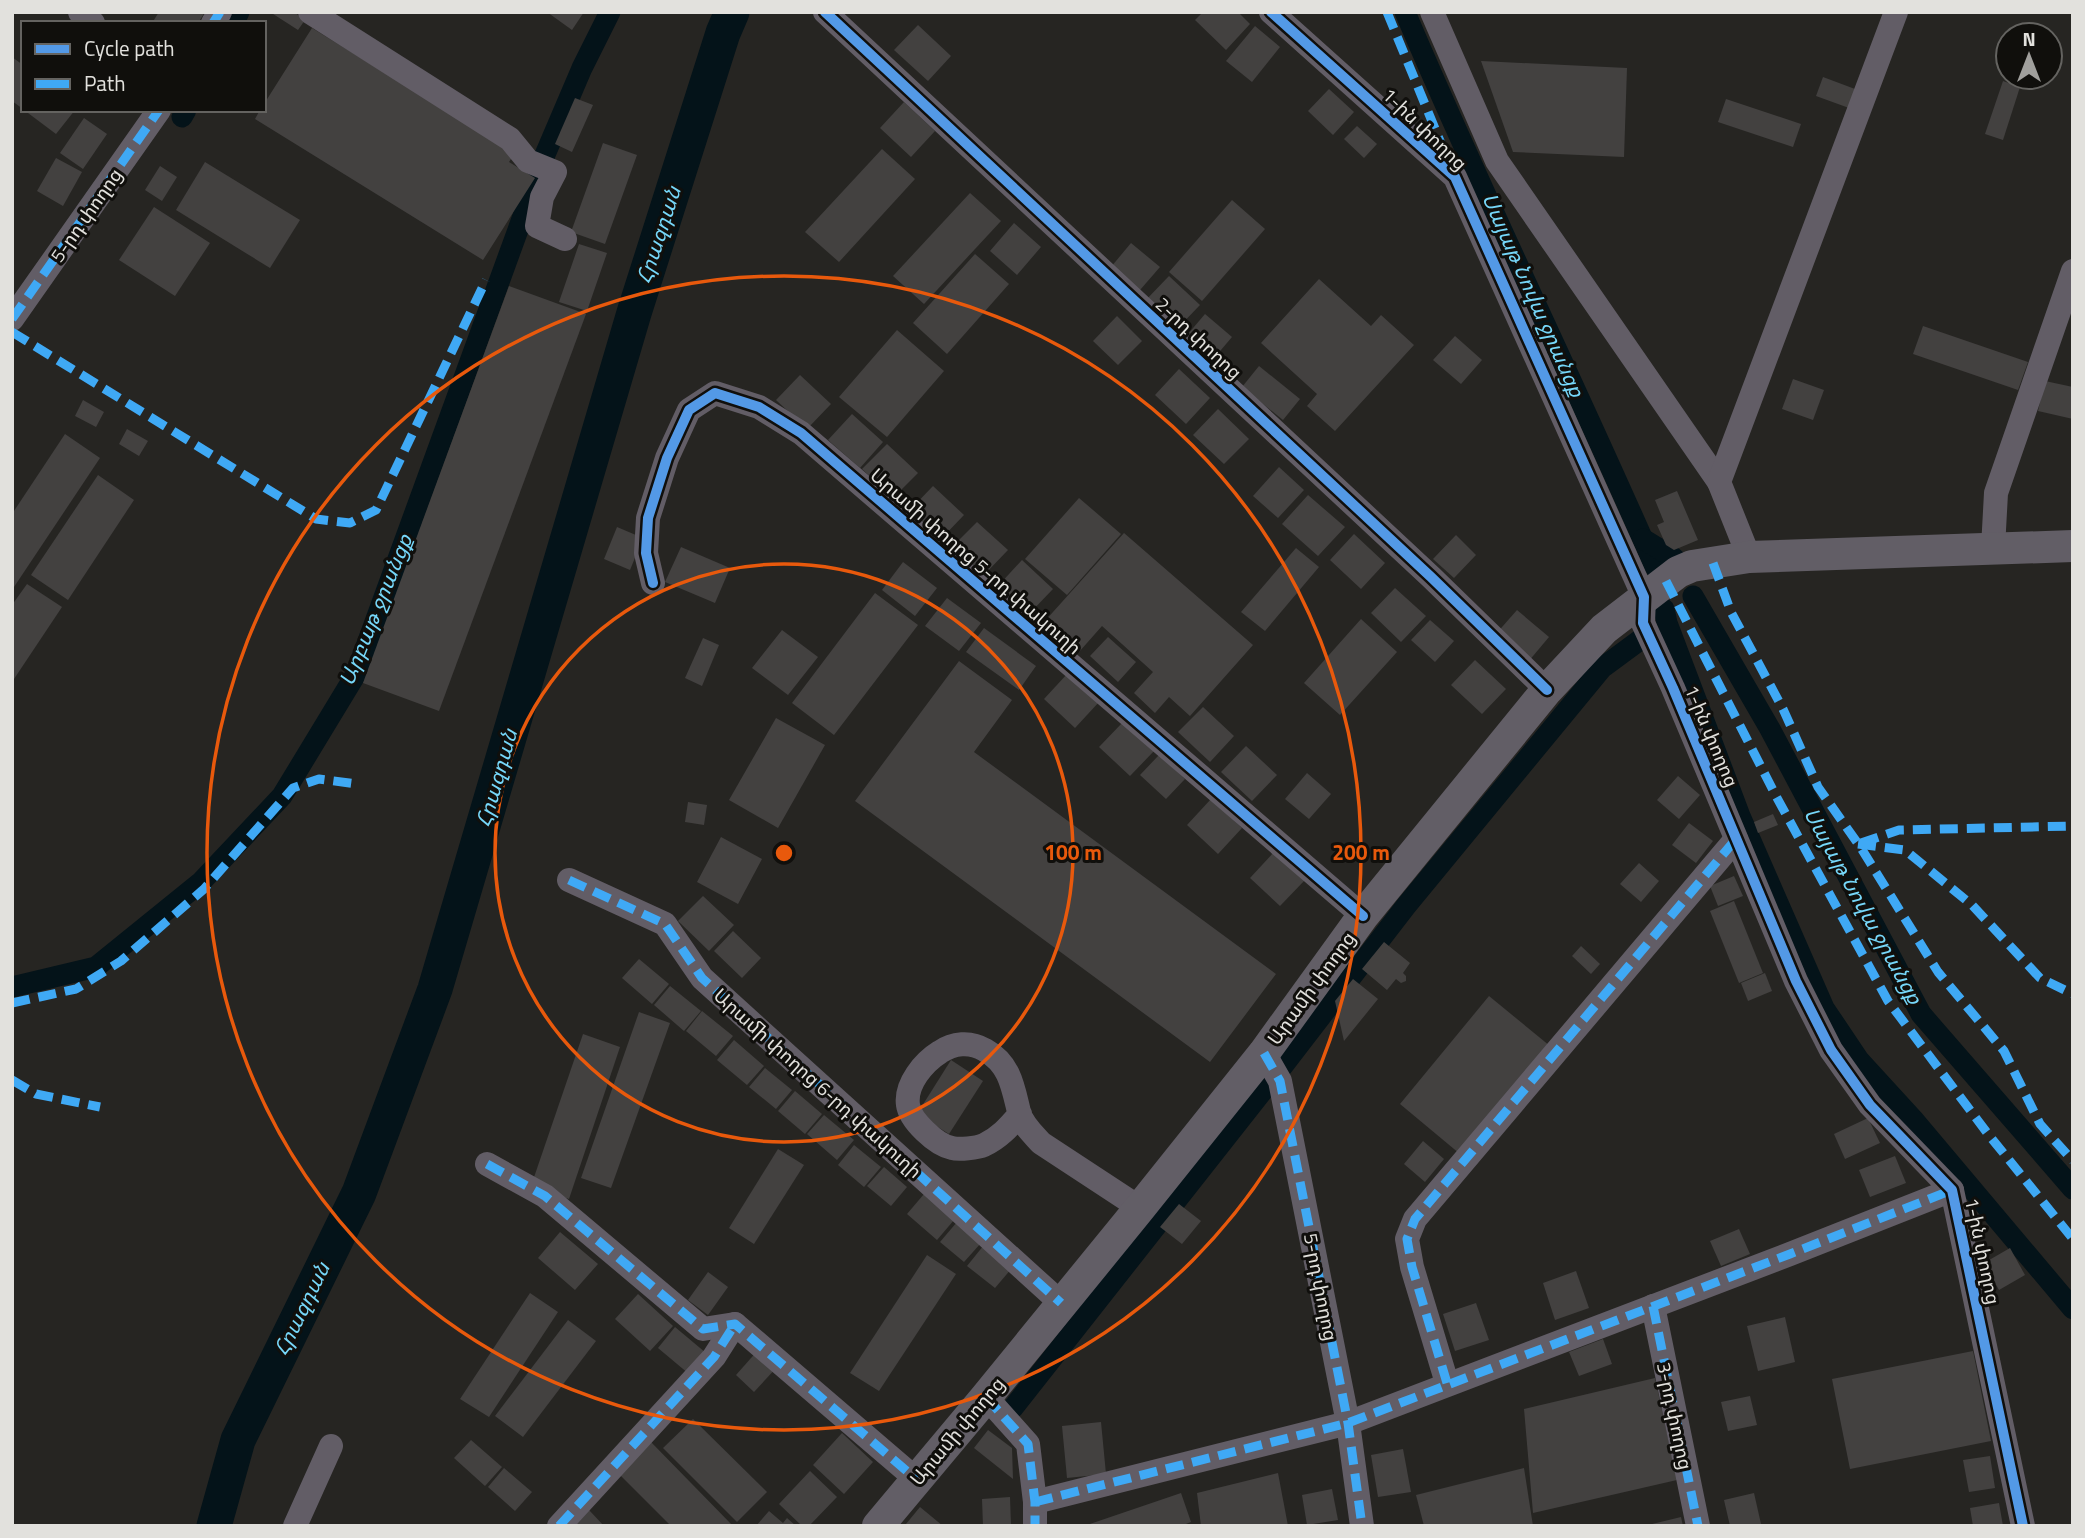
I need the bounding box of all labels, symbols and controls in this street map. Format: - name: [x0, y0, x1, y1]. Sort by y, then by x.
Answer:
- legend: [21, 21, 266, 112]
- north arrow: [1994, 21, 2064, 91]
- text: N: [2022, 24, 2036, 53]
- text: Cycle path: [84, 32, 175, 64]
- text: Path: [84, 67, 126, 99]
- street label: 1-ին փողոց: [1376, 81, 1474, 177]
- street label: 5-րդ փողոց: [42, 162, 129, 268]
- water label: Հրազդան: [627, 181, 689, 287]
- water label: Սայաթ Նովա ջրանցք: [1474, 187, 1594, 403]
- street label: 2-րդ փողոց: [1149, 290, 1249, 386]
- street label: Արամի փողոց 5-րդ փակուղի: [864, 460, 1089, 661]
- water label: Արբաթ ջրանցք: [330, 528, 421, 690]
- street label: 1-ին փողոց: [1678, 680, 1747, 791]
- water label: Հրազդան: [467, 724, 526, 830]
- water label: Սայաթ Նովա ջրանցք: [1796, 801, 1932, 1011]
- text: 100 m: [1044, 836, 1102, 868]
- text: 200 m: [1332, 836, 1390, 868]
- centre of rings: [772, 841, 796, 865]
- street label: Արամի փողոց: [1259, 925, 1362, 1051]
- street label: Արամի փողոց 6-րդ փակուղի: [707, 981, 929, 1185]
- street label: 1-ին փողոց: [1958, 1195, 2009, 1307]
- street label: 5-րդ փողոց: [1297, 1230, 1346, 1343]
- water label: Հրազդան: [265, 1255, 338, 1361]
- street label: 3-րդ փողոց: [1650, 1359, 1701, 1472]
- street label: Արամի փողոց: [902, 1370, 1011, 1492]

